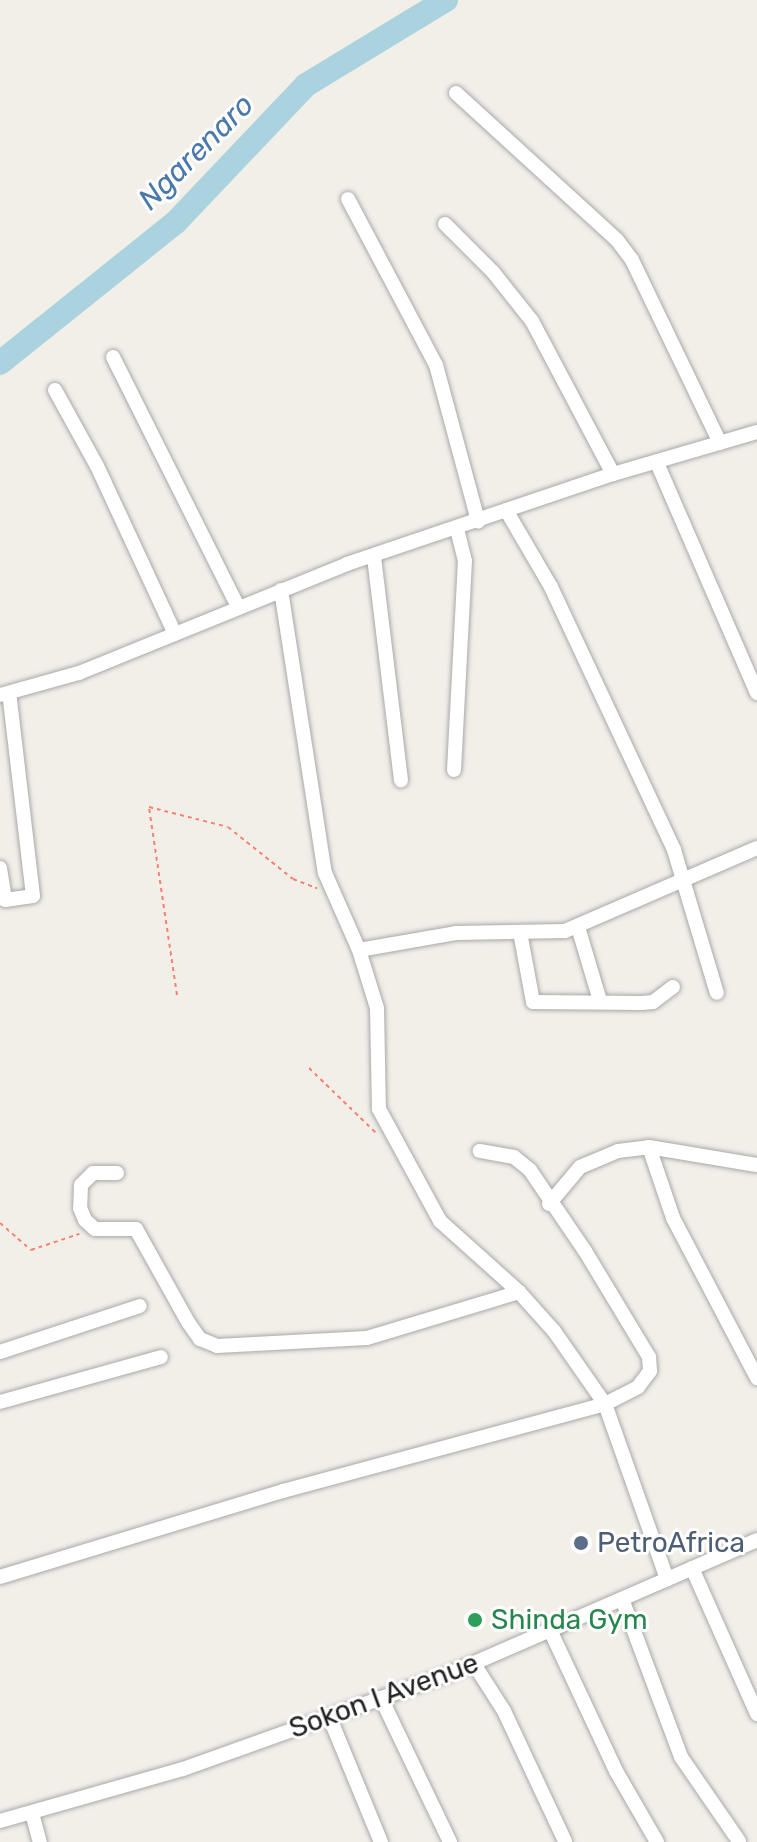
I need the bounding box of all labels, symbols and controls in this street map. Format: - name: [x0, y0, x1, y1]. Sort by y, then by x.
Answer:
- water label: Ngarenaro: [131, 87, 261, 217]
- place label: PetroAfrica: [597, 1526, 745, 1560]
- marker: PetroAfrica: [572, 1534, 590, 1552]
- place label: Shinda Gym: [491, 1603, 648, 1637]
- marker: Shinda Gym: [466, 1611, 484, 1629]
- street label: Sokon I Avenue: [284, 1646, 484, 1746]

